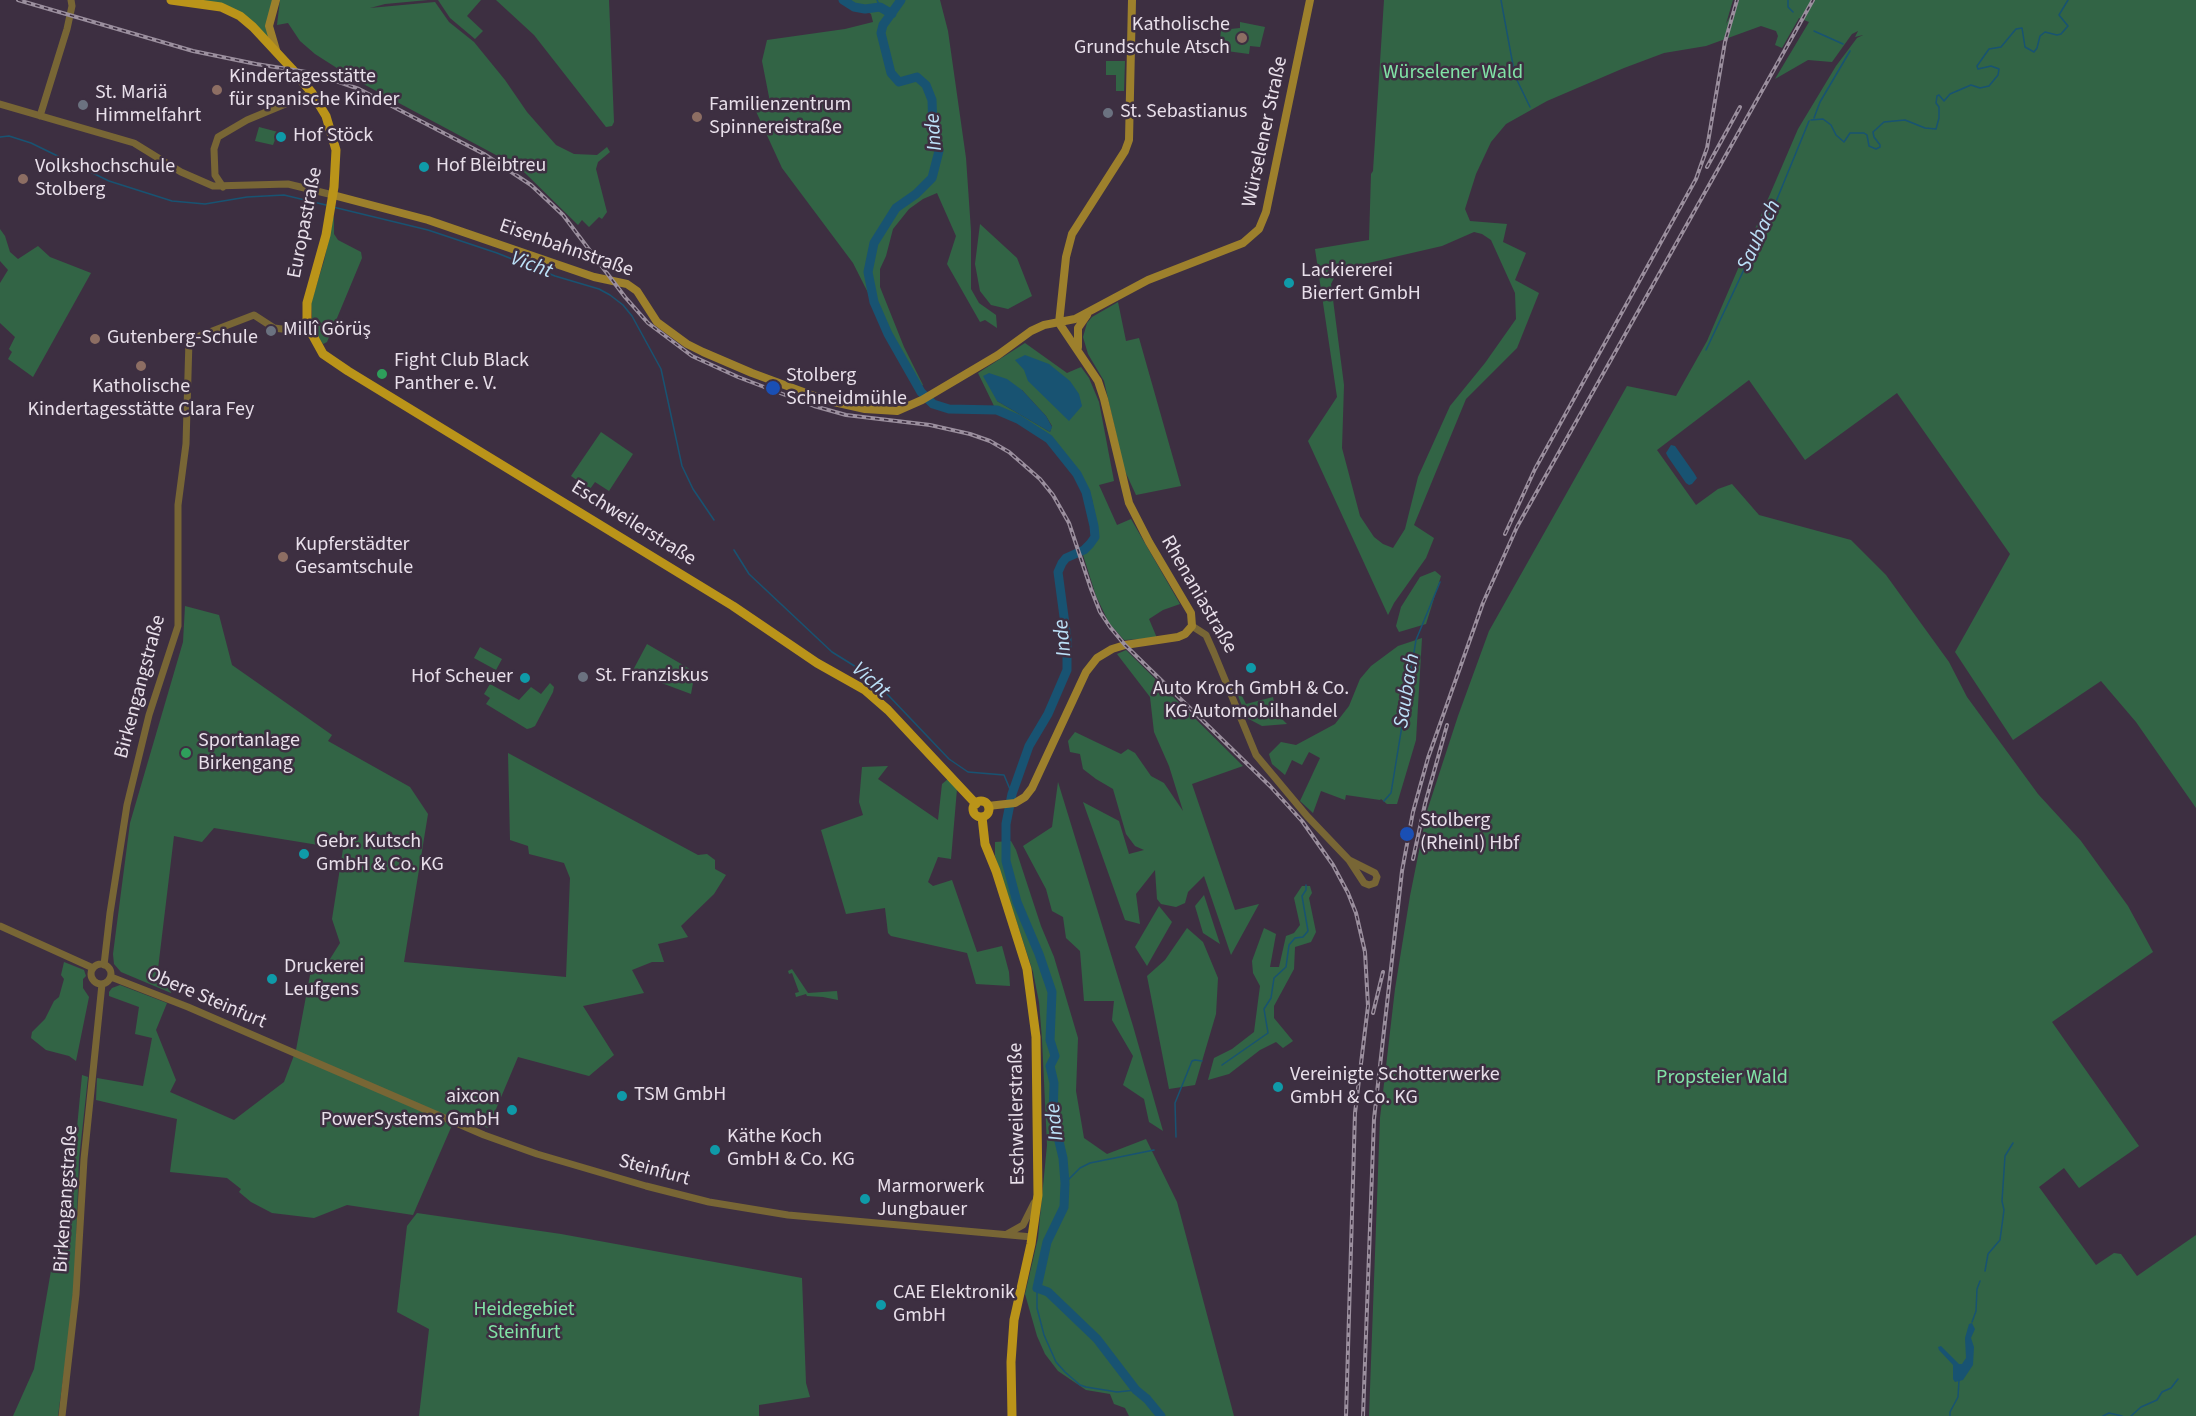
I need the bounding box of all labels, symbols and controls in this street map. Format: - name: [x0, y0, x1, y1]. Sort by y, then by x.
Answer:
- place label: Katholische Grundschule Atsch: [1074, 14, 1230, 61]
- marker: Katholische Grundschule Atsch: [1235, 31, 1249, 45]
- street label: Würselener Straße: [1238, 54, 1294, 210]
- park label: Würselener Wald: [1383, 62, 1523, 86]
- place label: Kindertagesstätte für spanische Kinder: [229, 66, 400, 113]
- place label: St. Mariä Himmelfahrt: [95, 82, 201, 129]
- marker: Kindertagesstätte für spanische Kinder: [210, 83, 224, 97]
- place label: Familienzentrum Spinnereistraße: [709, 94, 851, 141]
- marker: St. Mariä Himmelfahrt: [76, 98, 90, 112]
- place label: St. Sebastianus: [1120, 101, 1247, 125]
- marker: St. Sebastianus: [1101, 106, 1115, 120]
- marker: Familienzentrum Spinnereistraße: [690, 110, 704, 124]
- water label: Inde: [921, 112, 949, 152]
- place label: Hof Stöck: [293, 125, 373, 149]
- marker: Hof Stöck: [274, 130, 288, 144]
- place label: Hof Bleibtreu: [436, 155, 546, 179]
- place label: Volkshochschule Stolberg: [35, 156, 175, 203]
- marker: Hof Bleibtreu: [417, 160, 431, 174]
- street label: Europastraße: [283, 165, 329, 281]
- marker: Volkshochschule Stolberg: [16, 172, 30, 186]
- water label: Saubach: [1733, 196, 1787, 276]
- street label: Eisenbahnstraße: [496, 215, 636, 283]
- water label: Vicht: [507, 247, 555, 285]
- place label: Lackiererei Bierfert GmbH: [1301, 260, 1421, 307]
- marker: Lackiererei Bierfert GmbH: [1282, 276, 1296, 290]
- place label: Millî Görüş: [283, 319, 371, 343]
- marker: Millî Görüş: [264, 324, 278, 338]
- place label: Gutenberg-Schule: [107, 327, 258, 351]
- marker: Gutenberg-Schule: [88, 332, 102, 346]
- place label: Fight Club Black Panther e. V.: [394, 350, 529, 397]
- marker: Katholische Kindertagesstätte Clara Fey: [134, 359, 148, 373]
- place label: Stolberg Schneidmühle: [786, 365, 907, 412]
- marker: Fight Club Black Panther e. V.: [375, 367, 389, 381]
- place label: Katholische Kindertagesstätte Clara Fey: [28, 376, 254, 423]
- marker: Stolberg Schneidmühle: [764, 379, 782, 397]
- street label: Eschweilerstraße: [566, 476, 700, 572]
- street label: Rhenaniastraße: [1155, 532, 1241, 658]
- place label: Kupferstädter Gesamtschule: [295, 534, 413, 581]
- marker: Kupferstädter Gesamtschule: [276, 550, 290, 564]
- street label: Birkengangstraße: [110, 613, 172, 761]
- water label: Inde: [1050, 618, 1078, 658]
- water label: Saubach: [1390, 652, 1426, 730]
- water label: Vicht: [846, 658, 894, 704]
- marker: Auto Kroch GmbH & Co. KG Automobilhandel: [1244, 661, 1258, 675]
- place label: St. Franziskus: [595, 665, 709, 689]
- place label: Hof Scheuer: [411, 666, 513, 690]
- marker: St. Franziskus: [576, 670, 590, 684]
- marker: Hof Scheuer: [518, 671, 532, 685]
- place label: Auto Kroch GmbH & Co. KG Automobilhandel: [1153, 678, 1349, 725]
- place label: Sportanlage Birkengang: [198, 730, 300, 777]
- marker: Sportanlage Birkengang: [179, 746, 193, 760]
- place label: Stolberg (Rheinl) Hbf: [1420, 810, 1519, 857]
- marker: Stolberg (Rheinl) Hbf: [1398, 825, 1416, 843]
- place label: Gebr. Kutsch GmbH & Co. KG: [316, 831, 444, 878]
- marker: Gebr. Kutsch GmbH & Co. KG: [297, 847, 311, 861]
- place label: Druckerei Leufgens: [284, 956, 364, 1003]
- street label: Obere Steinfurt: [142, 963, 270, 1035]
- marker: Druckerei Leufgens: [265, 972, 279, 986]
- street label: Eschweilerstraße: [1005, 1042, 1031, 1186]
- place label: Vereinigte Schotterwerke GmbH & Co. KG: [1290, 1064, 1500, 1111]
- park label: Propsteier Wald: [1656, 1067, 1788, 1091]
- marker: Vereinigte Schotterwerke GmbH & Co. KG: [1271, 1080, 1285, 1094]
- place label: TSM GmbH: [634, 1084, 726, 1108]
- place label: aixcon PowerSystems GmbH: [321, 1086, 500, 1133]
- marker: TSM GmbH: [615, 1089, 629, 1103]
- water label: Inde: [1042, 1102, 1070, 1142]
- marker: aixcon PowerSystems GmbH: [505, 1103, 519, 1117]
- street label: Birkengangstraße: [50, 1125, 84, 1273]
- place label: Käthe Koch GmbH & Co. KG: [727, 1126, 855, 1173]
- marker: Käthe Koch GmbH & Co. KG: [708, 1143, 722, 1157]
- street label: Steinfurt: [616, 1150, 692, 1192]
- place label: Marmorwerk Jungbauer: [877, 1176, 984, 1223]
- marker: Marmorwerk Jungbauer: [858, 1192, 872, 1206]
- place label: CAE Elektronik GmbH: [893, 1282, 1015, 1329]
- marker: CAE Elektronik GmbH: [874, 1298, 888, 1312]
- park label: Heidegebiet Steinfurt: [474, 1299, 574, 1346]

